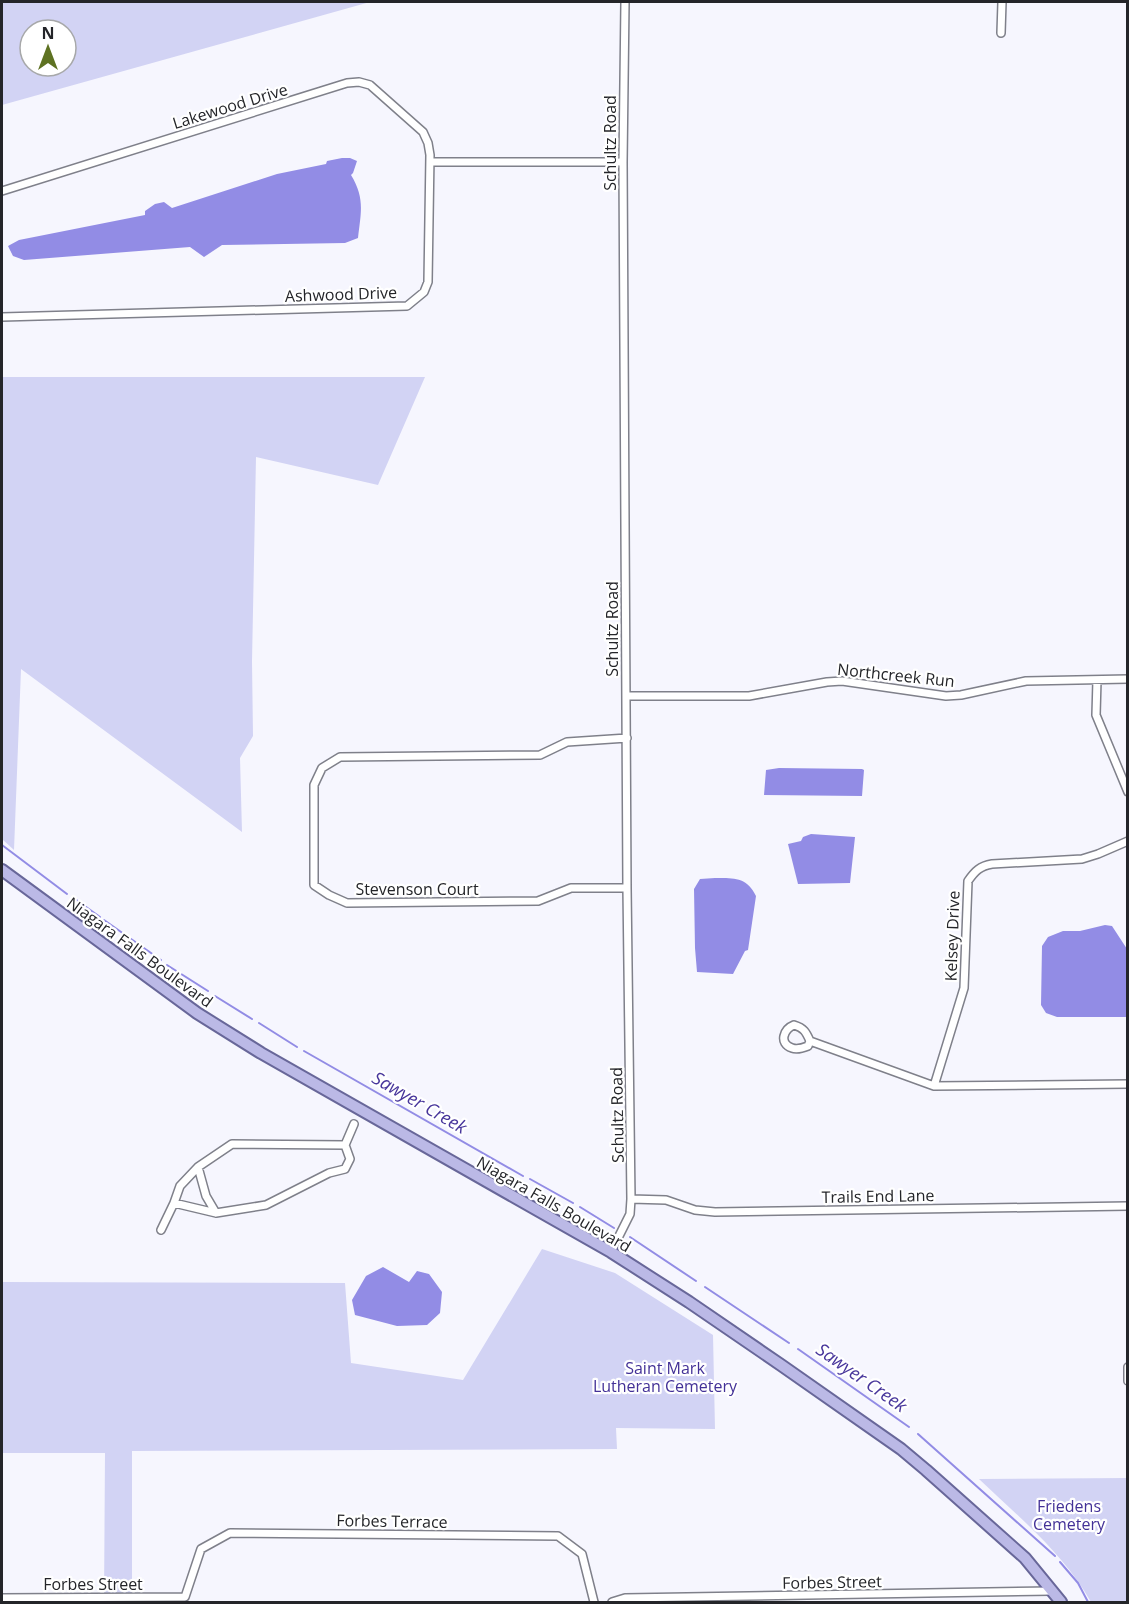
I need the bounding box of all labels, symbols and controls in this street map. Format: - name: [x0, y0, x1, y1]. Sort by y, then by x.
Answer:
- north arrow: [18, 18, 78, 78]
- text: N: [41, 22, 55, 44]
- street label: Lakewood Drive: [170, 78, 290, 134]
- street label: Schultz Road: [599, 95, 621, 191]
- street label: Ashwood Drive: [284, 281, 398, 307]
- street label: Schultz Road: [601, 581, 623, 677]
- street label: Northcreek Run: [836, 658, 956, 692]
- street label: Stevenson Court: [355, 878, 479, 900]
- street label: Kelsey Drive: [939, 890, 965, 982]
- street label: Niagara Falls Boulevard: [63, 892, 217, 1012]
- water label: Sawyer Creek: [368, 1065, 473, 1139]
- street label: Schultz Road: [605, 1067, 629, 1163]
- street label: Niagara Falls Boulevard: [473, 1151, 635, 1257]
- street label: Trails End Lane: [821, 1184, 935, 1208]
- water label: Sawyer Creek: [812, 1337, 913, 1418]
- park label: Saint Mark Lutheran Cemetery: [593, 1357, 738, 1397]
- park label: Friedens Cemetery: [1033, 1495, 1106, 1535]
- street label: Forbes Terrace: [336, 1509, 448, 1533]
- street label: Forbes Street: [782, 1570, 882, 1594]
- street label: Forbes Street: [43, 1573, 143, 1595]

